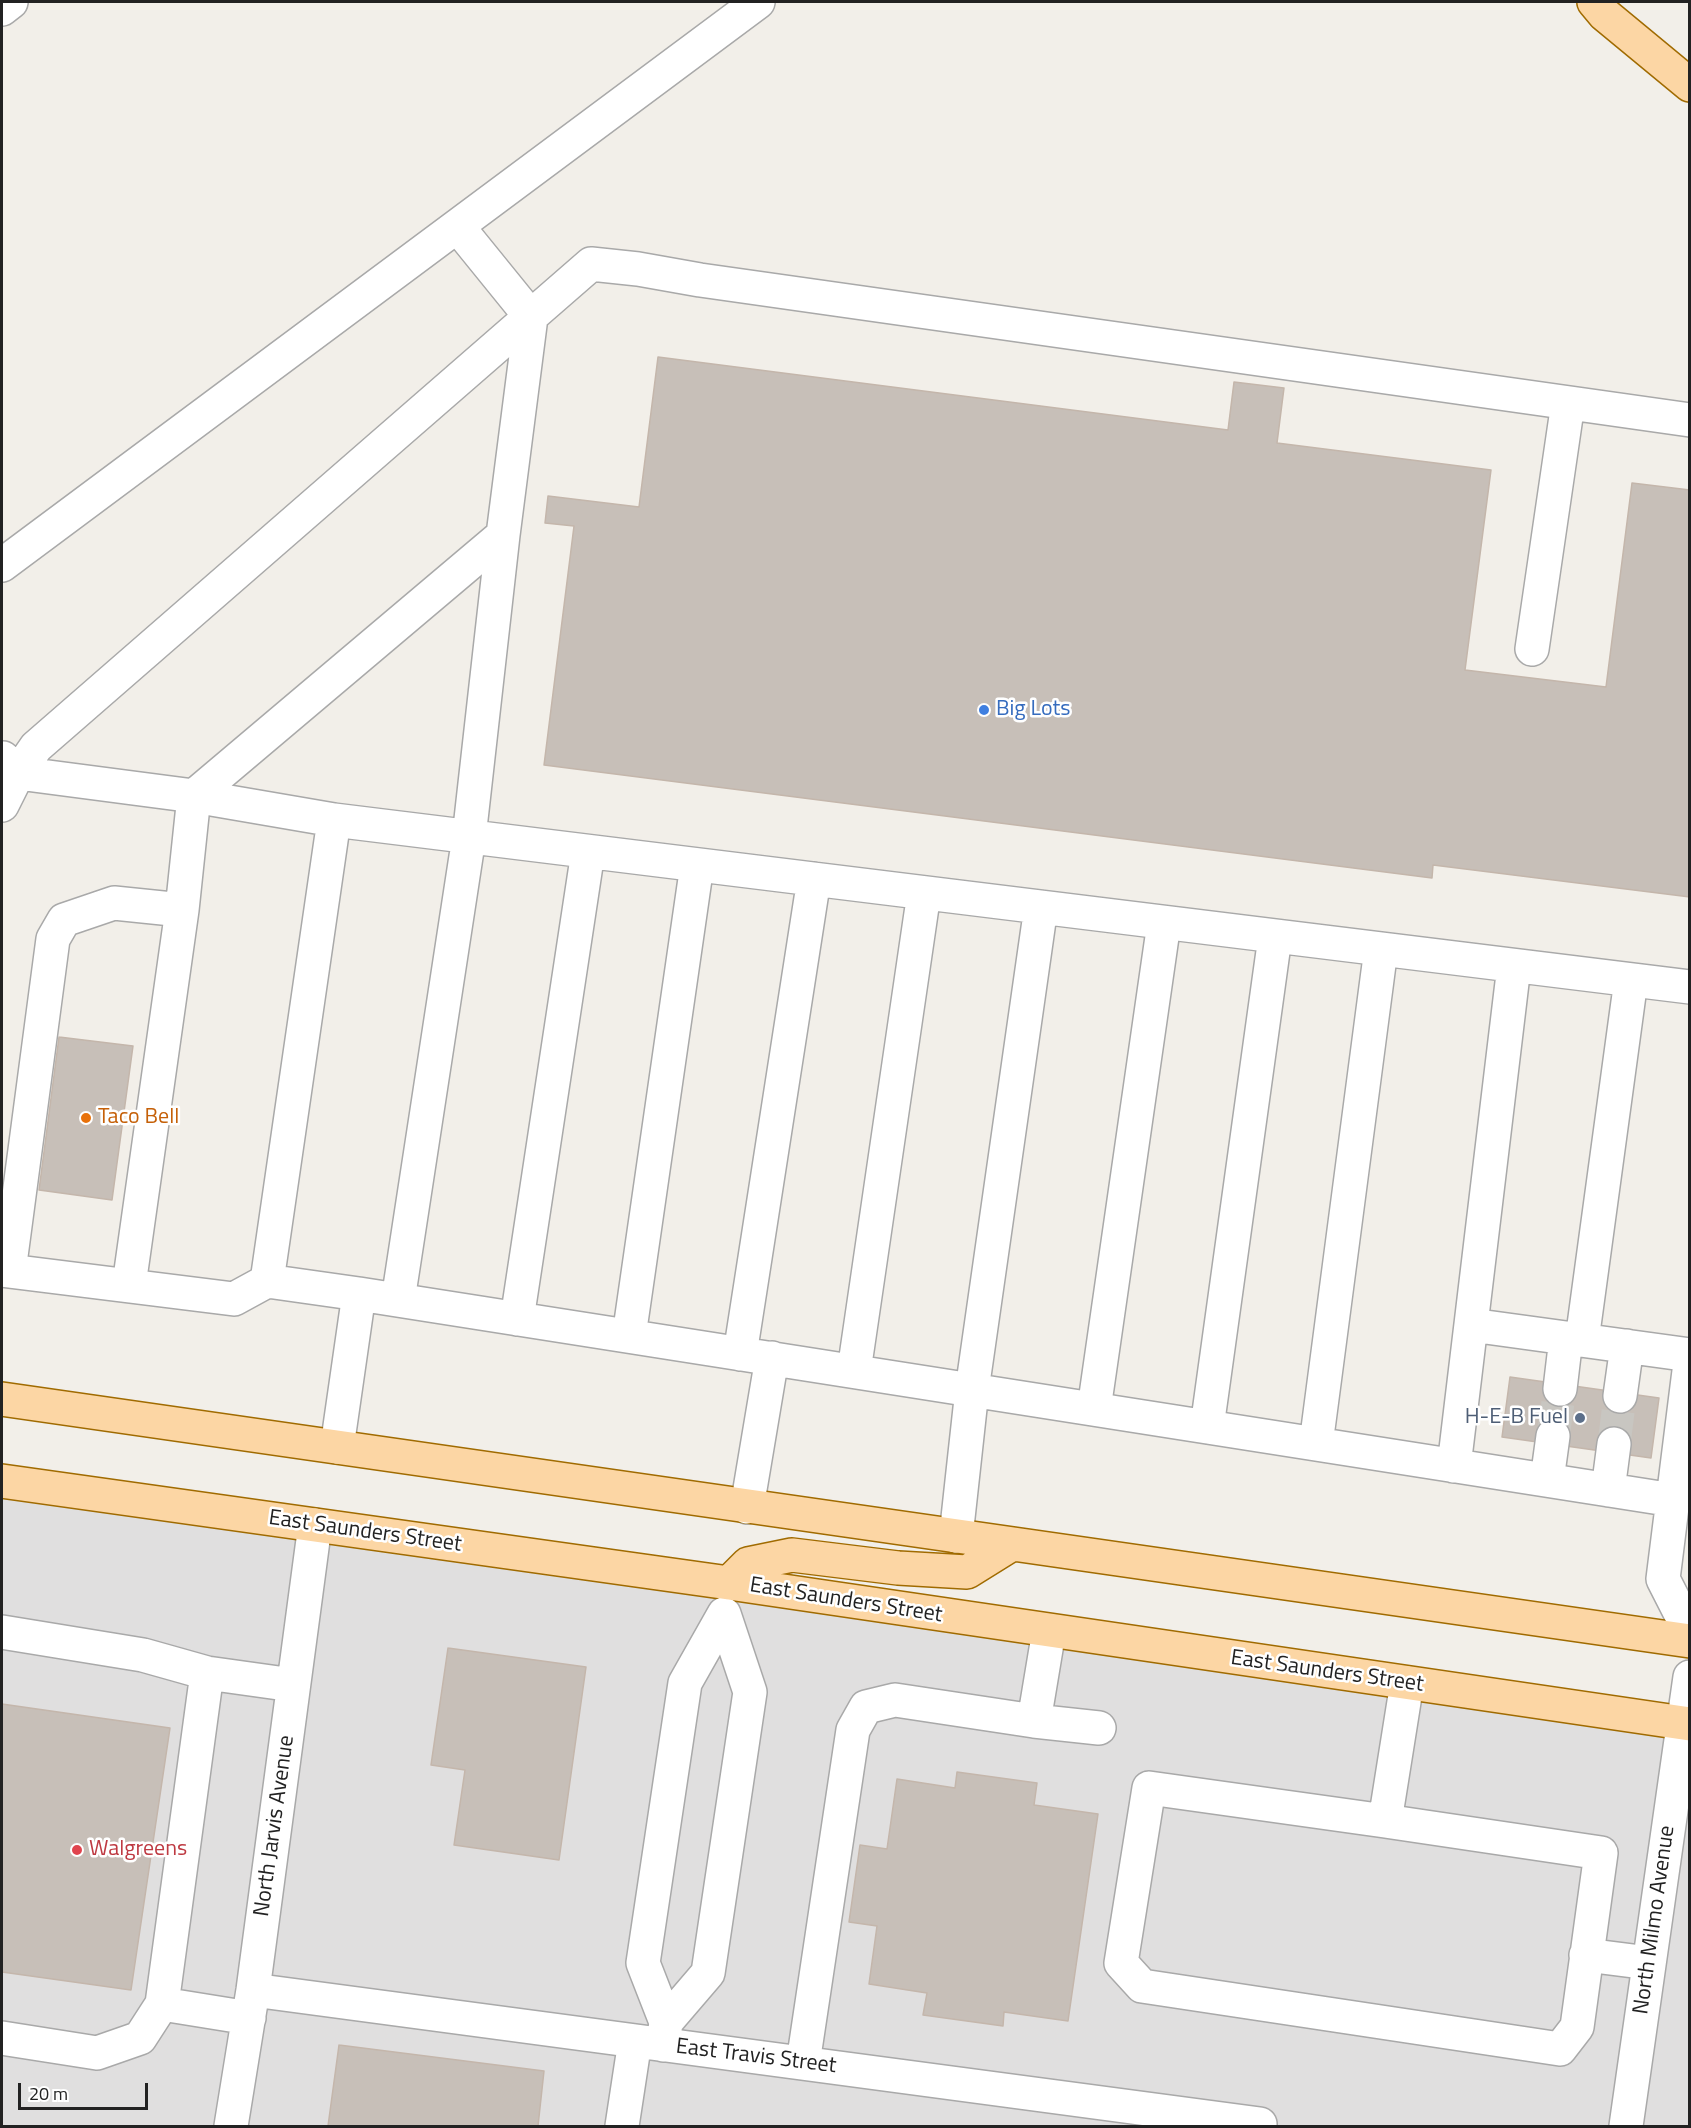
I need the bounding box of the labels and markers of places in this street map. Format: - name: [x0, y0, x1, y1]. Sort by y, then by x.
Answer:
- place label: Big Lots: [996, 697, 1070, 723]
- marker: Big Lots: [977, 703, 991, 717]
- place label: Taco Bell: [98, 1105, 179, 1131]
- marker: Taco Bell: [79, 1111, 93, 1125]
- place label: H-E-B Fuel: [1465, 1405, 1568, 1431]
- marker: H-E-B Fuel: [1573, 1411, 1587, 1425]
- place label: Walgreens: [89, 1837, 187, 1863]
- marker: Walgreens: [70, 1843, 84, 1857]

